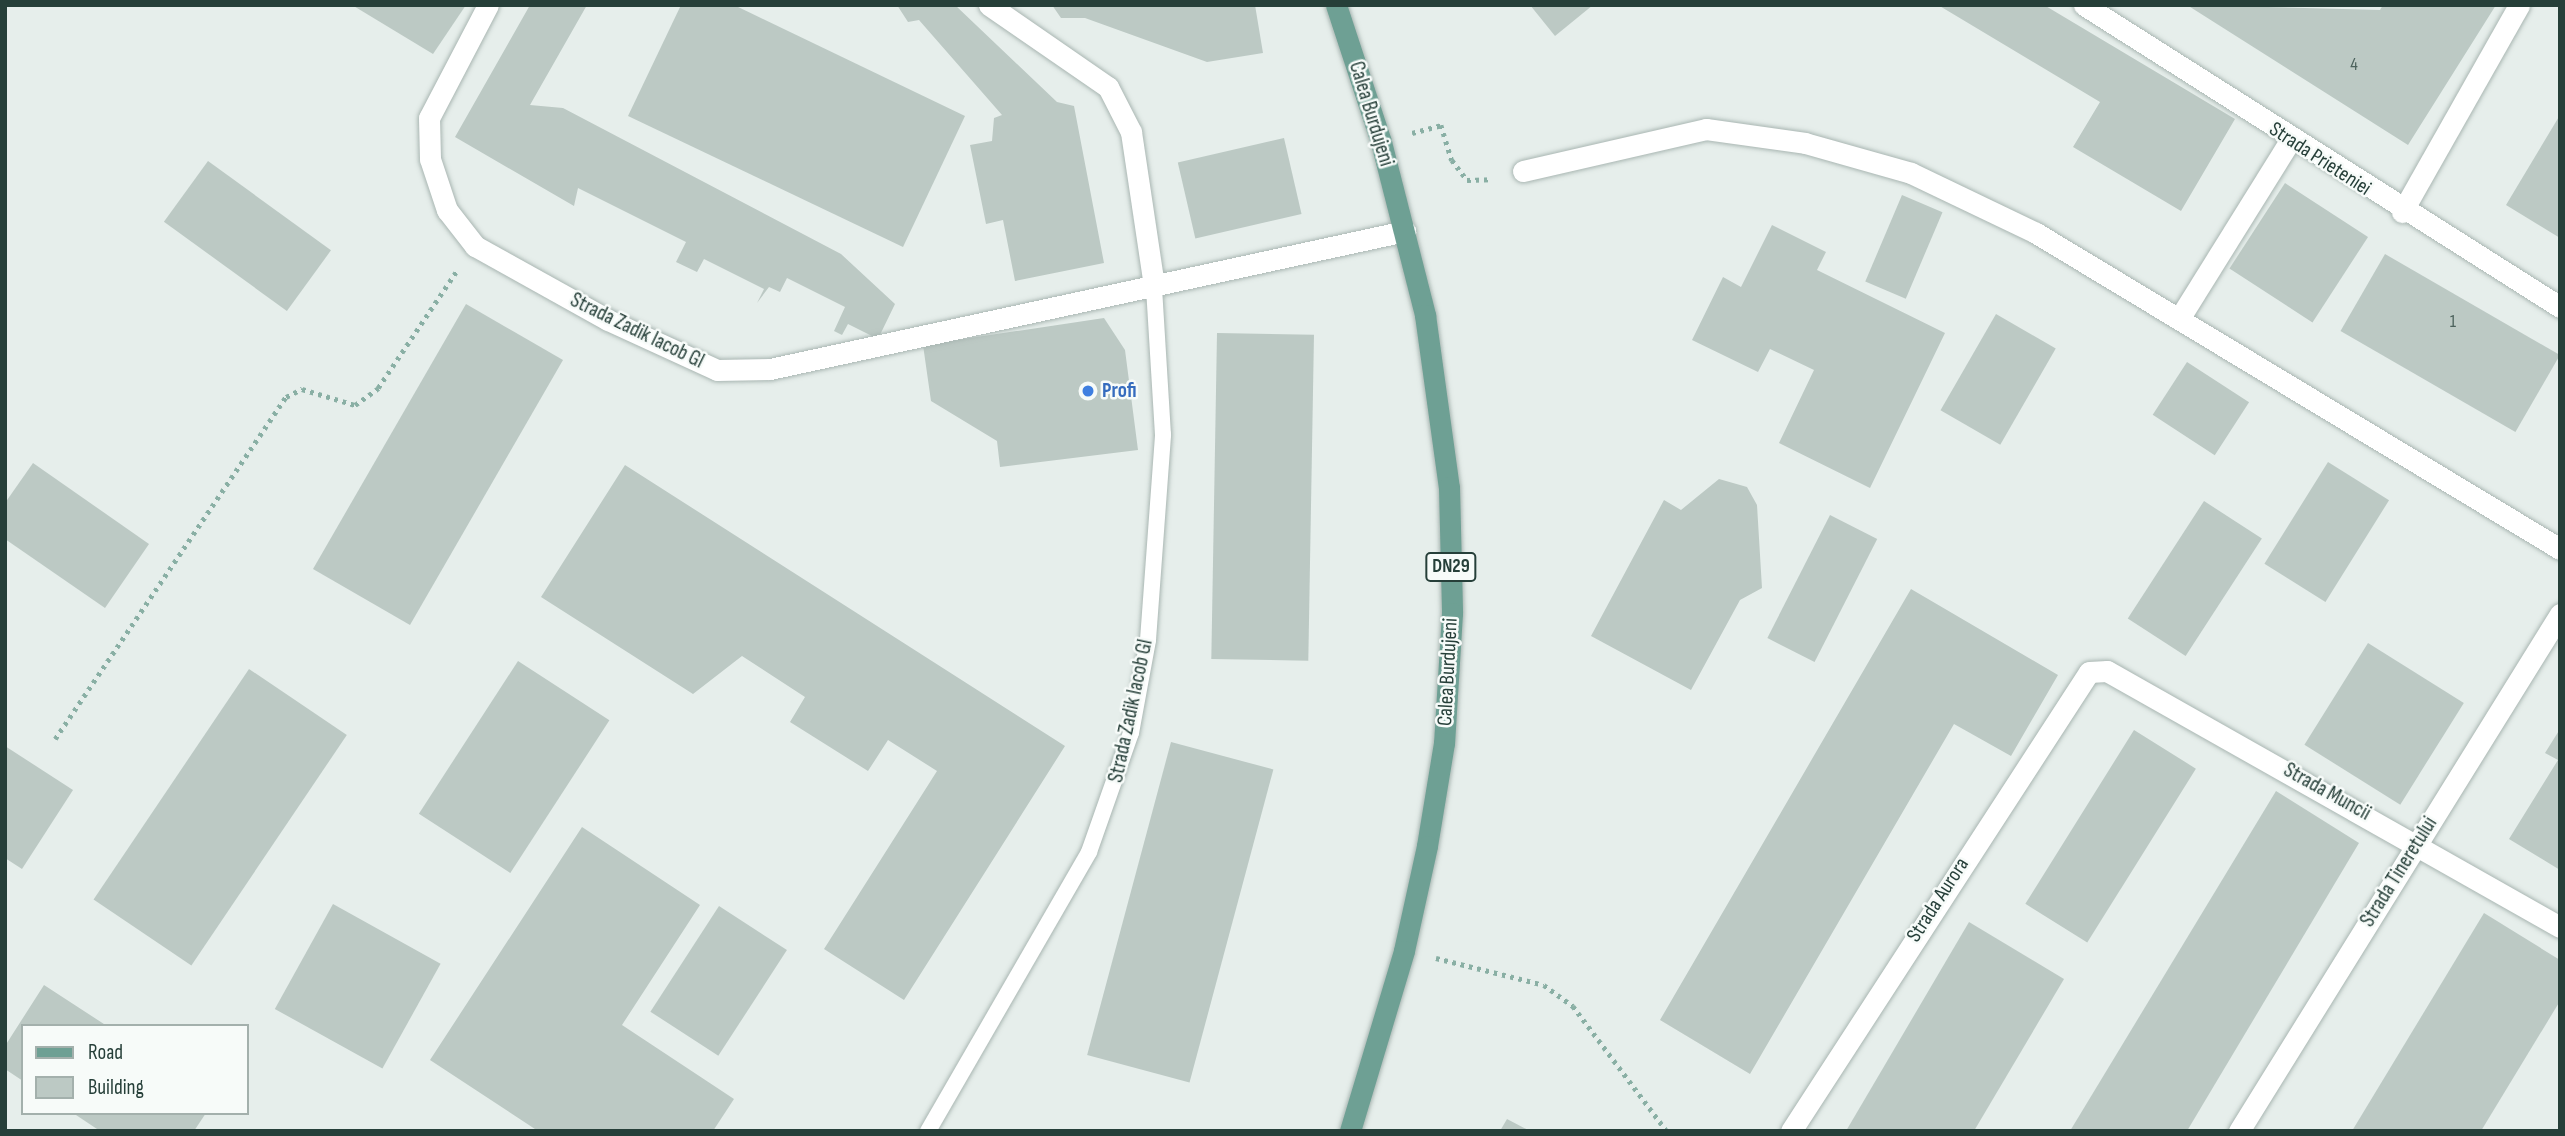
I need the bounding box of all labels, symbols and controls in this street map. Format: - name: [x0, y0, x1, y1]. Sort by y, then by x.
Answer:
- house number: 4: [2350, 54, 2358, 76]
- street label: Calea Burdujeni: [1343, 59, 1399, 169]
- street label: Strada Prieteniei: [2264, 117, 2376, 201]
- street label: Strada Zadik Iacob Gl: [566, 288, 708, 374]
- house number: 1: [2450, 311, 2456, 333]
- place label: Profi: [1102, 378, 1137, 404]
- marker: Profi: [1080, 383, 1096, 399]
- road number: DN29: [1425, 552, 1477, 582]
- street label: Calea Burdujeni: [1433, 617, 1463, 727]
- street label: Strada Zadik Iacob Gl: [1104, 637, 1158, 785]
- street label: Strada Muncii: [2279, 758, 2375, 826]
- street label: Strada Tineretului: [2355, 812, 2443, 932]
- street label: Strada Aurora: [1901, 853, 1975, 947]
- legend: [21, 1024, 248, 1115]
- text: Road: [88, 1040, 123, 1065]
- text: Building: [88, 1075, 144, 1100]

